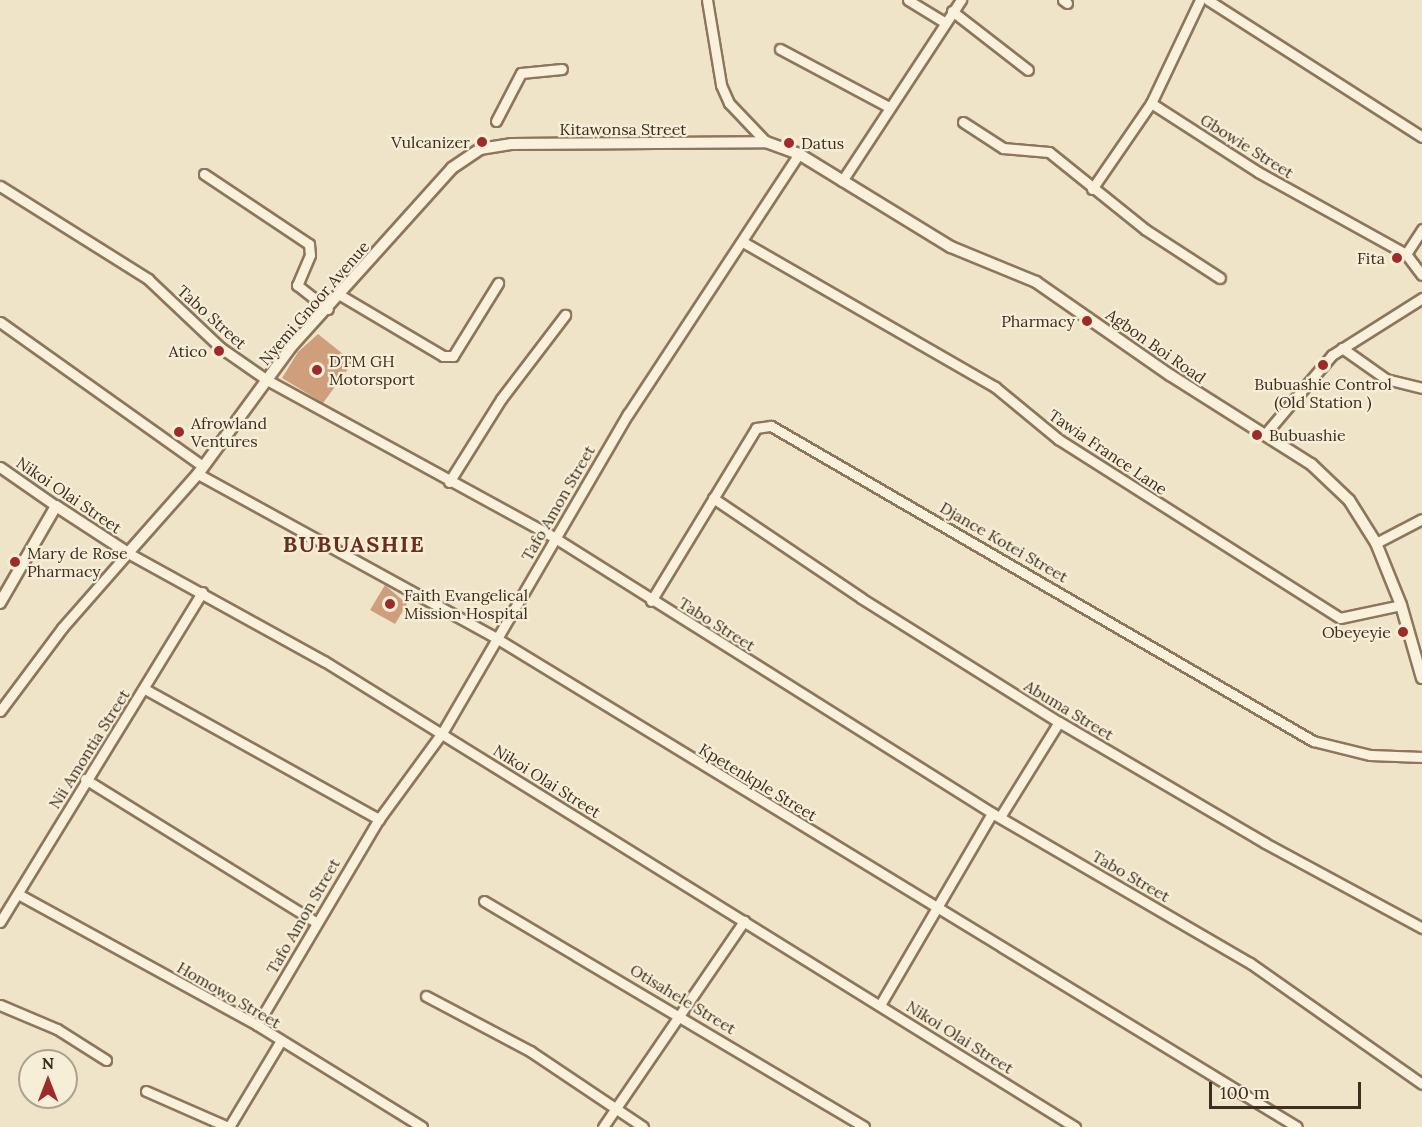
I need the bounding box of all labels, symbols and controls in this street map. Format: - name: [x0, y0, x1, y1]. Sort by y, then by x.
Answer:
- street label: Gbowie Street: [1197, 110, 1297, 182]
- street label: Kitawonsa Street: [560, 119, 686, 139]
- place label: Vulcanizer: [391, 132, 470, 152]
- place label: Datus: [801, 133, 844, 153]
- marker: Vulcanizer: [475, 135, 489, 149]
- marker: Datus: [782, 136, 796, 150]
- street label: Nyemi Gnoor Avenue: [255, 237, 373, 369]
- place label: Fita: [1357, 248, 1385, 268]
- marker: Fita: [1390, 251, 1404, 265]
- street label: Tabo Street: [173, 281, 251, 353]
- street label: Agbon Boi Road: [1103, 305, 1209, 387]
- place label: Pharmacy: [1001, 311, 1075, 331]
- marker: Pharmacy: [1080, 314, 1094, 328]
- place label: Atico: [169, 341, 207, 361]
- marker: Atico: [212, 344, 226, 358]
- place label: DTM GH Motorsport: [329, 351, 415, 389]
- marker: Bubuashie Control (Old Station ): [1316, 358, 1330, 372]
- marker: DTM GH Motorsport: [310, 363, 324, 377]
- place label: Bubuashie Control (Old Station ): [1254, 374, 1392, 412]
- street label: Tawia France Lane: [1045, 405, 1171, 499]
- place label: Afrowland Ventures: [191, 413, 267, 451]
- marker: Afrowland Ventures: [172, 425, 186, 439]
- place label: Bubuashie: [1269, 425, 1346, 445]
- marker: Bubuashie: [1250, 428, 1264, 442]
- street label: Tafo Amon Street: [517, 442, 599, 564]
- street label: Nikoi Olai Street: [13, 453, 125, 537]
- street label: Djance Kotei Street: [937, 498, 1071, 586]
- district label: BUBUASHIE: [283, 532, 425, 558]
- place label: Mary de Rose Pharmacy: [27, 543, 128, 581]
- marker: Mary de Rose Pharmacy: [8, 555, 22, 569]
- place label: Faith Evangelical Mission Hospital: [404, 585, 528, 623]
- street label: Tabo Street: [675, 593, 759, 655]
- marker: Faith Evangelical Mission Hospital: [381, 595, 399, 613]
- place label: Obeyeyie: [1322, 622, 1391, 642]
- marker: Obeyeyie: [1396, 625, 1410, 639]
- street label: Abuma Street: [1021, 676, 1117, 744]
- street label: Nii Amontia Street: [45, 686, 133, 812]
- street label: Kpetenkple Street: [695, 739, 821, 825]
- street label: Nikoi Olai Street: [490, 740, 604, 822]
- street label: Tabo Street: [1089, 846, 1173, 906]
- street label: Tafo Amon Street: [262, 855, 344, 977]
- street label: Homowo Street: [174, 958, 284, 1032]
- street label: Otisahele Street: [627, 960, 739, 1038]
- street label: Nikoi Olai Street: [903, 996, 1017, 1078]
- north arrow: [18, 1049, 78, 1109]
- text: N: [42, 1053, 54, 1073]
- scale bar: [1212, 1070, 1364, 1108]
- text: 100 m: [1220, 1081, 1270, 1104]

